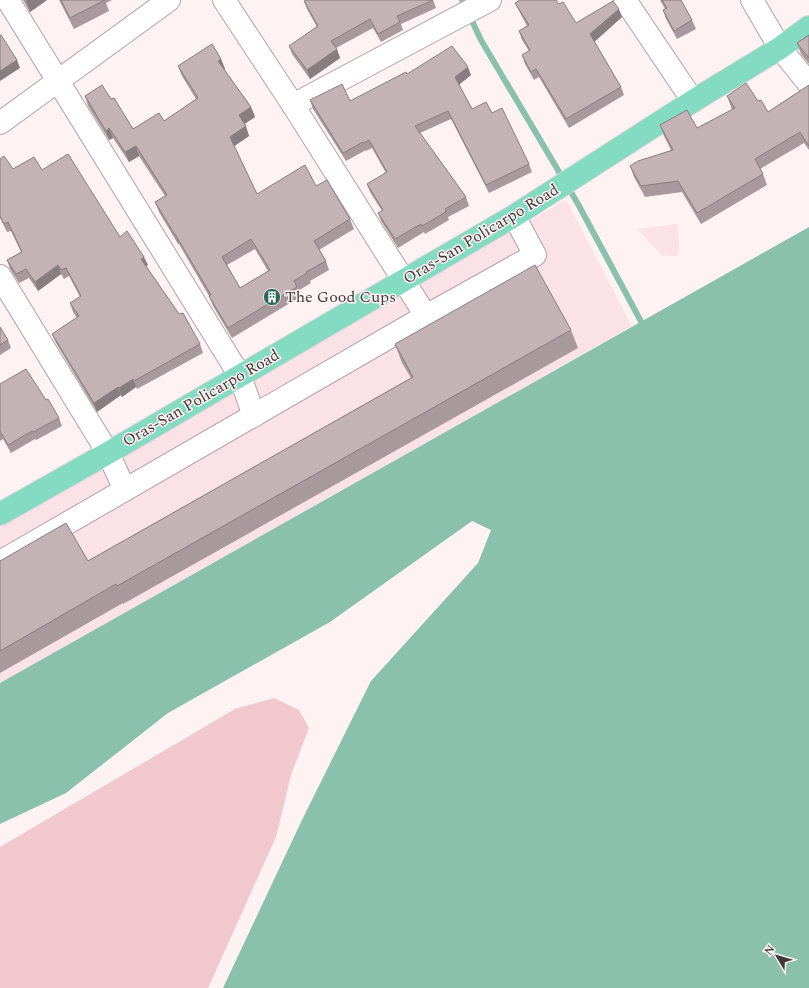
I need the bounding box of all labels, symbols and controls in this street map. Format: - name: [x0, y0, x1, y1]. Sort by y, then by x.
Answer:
- street label: Oras-San Policarpo Road: [399, 178, 564, 290]
- place label: The Good Cups: [285, 285, 396, 309]
- building icon: The Good Cups: [262, 287, 282, 307]
- street label: Oras-San Policarpo Road: [118, 343, 284, 453]
- north arrow: [757, 936, 797, 976]
- text: N: [760, 941, 779, 959]

